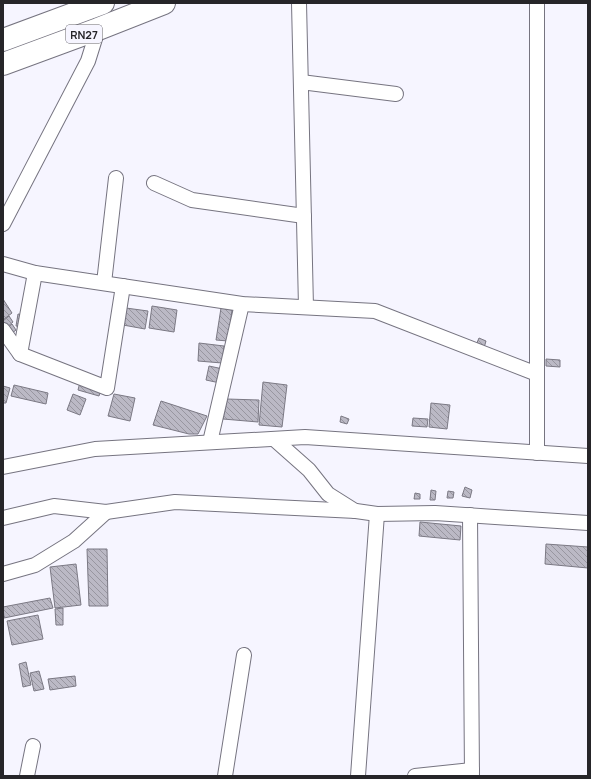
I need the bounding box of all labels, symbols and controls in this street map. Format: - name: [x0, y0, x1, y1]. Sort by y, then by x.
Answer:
- road number: RN27: [66, 25, 102, 43]

